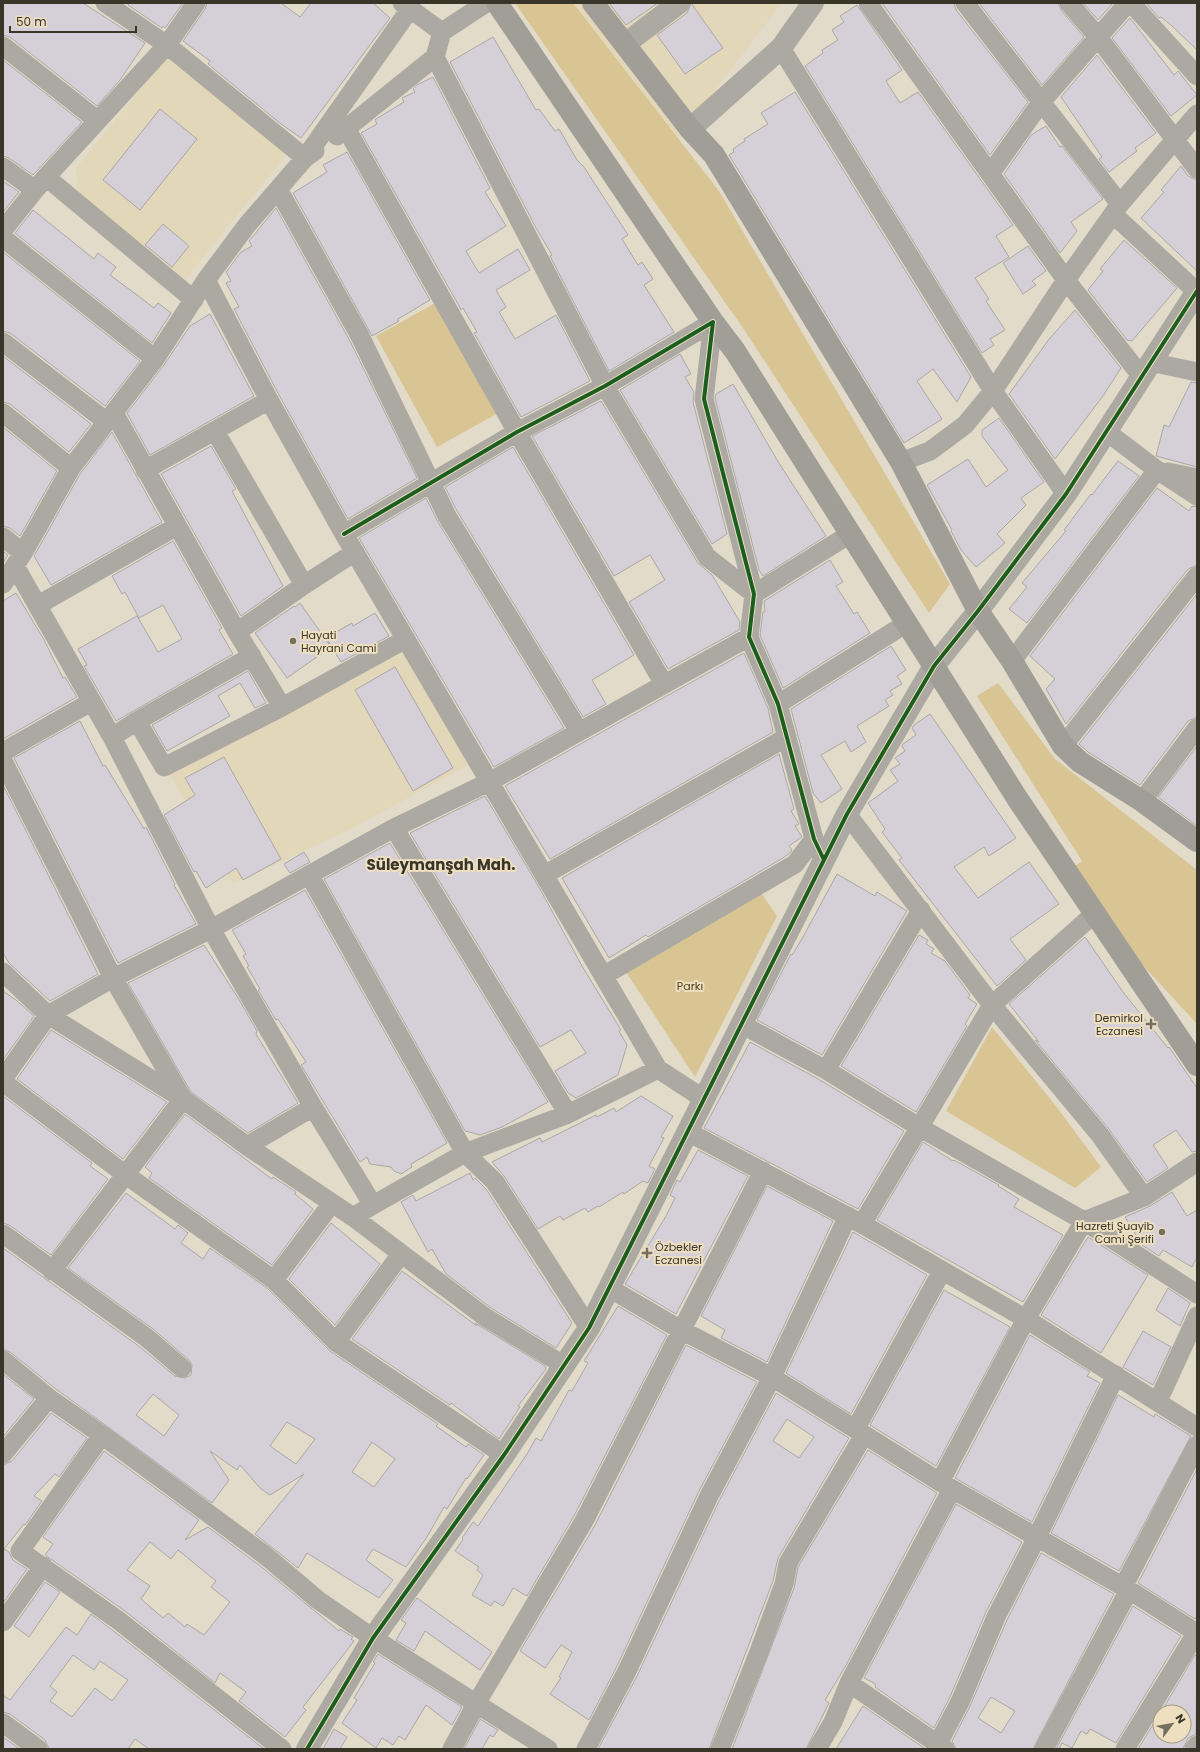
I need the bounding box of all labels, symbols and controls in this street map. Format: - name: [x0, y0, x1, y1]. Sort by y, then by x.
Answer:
- scale bar: [10, 8, 136, 34]
- text: 50 m: [16, 13, 47, 30]
- place label: Hayati Hayrani Cami: [301, 627, 377, 656]
- marker: Hayati Hayrani Cami: [288, 636, 298, 646]
- district label: Süleymanşah Mah.: [367, 854, 515, 875]
- park label: Parkı: [677, 978, 703, 994]
- place label: Demirkol Eczanesi: [1095, 1010, 1143, 1039]
- marker: Demirkol Eczanesi: [1146, 1019, 1156, 1029]
- place label: Hazreti Şuayib Cami Şerifi: [1076, 1218, 1154, 1247]
- marker: Hazreti Şuayib Cami Şerifi: [1157, 1227, 1167, 1237]
- place label: Özbekler Eczanesi: [655, 1239, 702, 1268]
- marker: Özbekler Eczanesi: [642, 1248, 652, 1258]
- north arrow: [1152, 1704, 1192, 1744]
- text: N: [1172, 1711, 1189, 1726]

